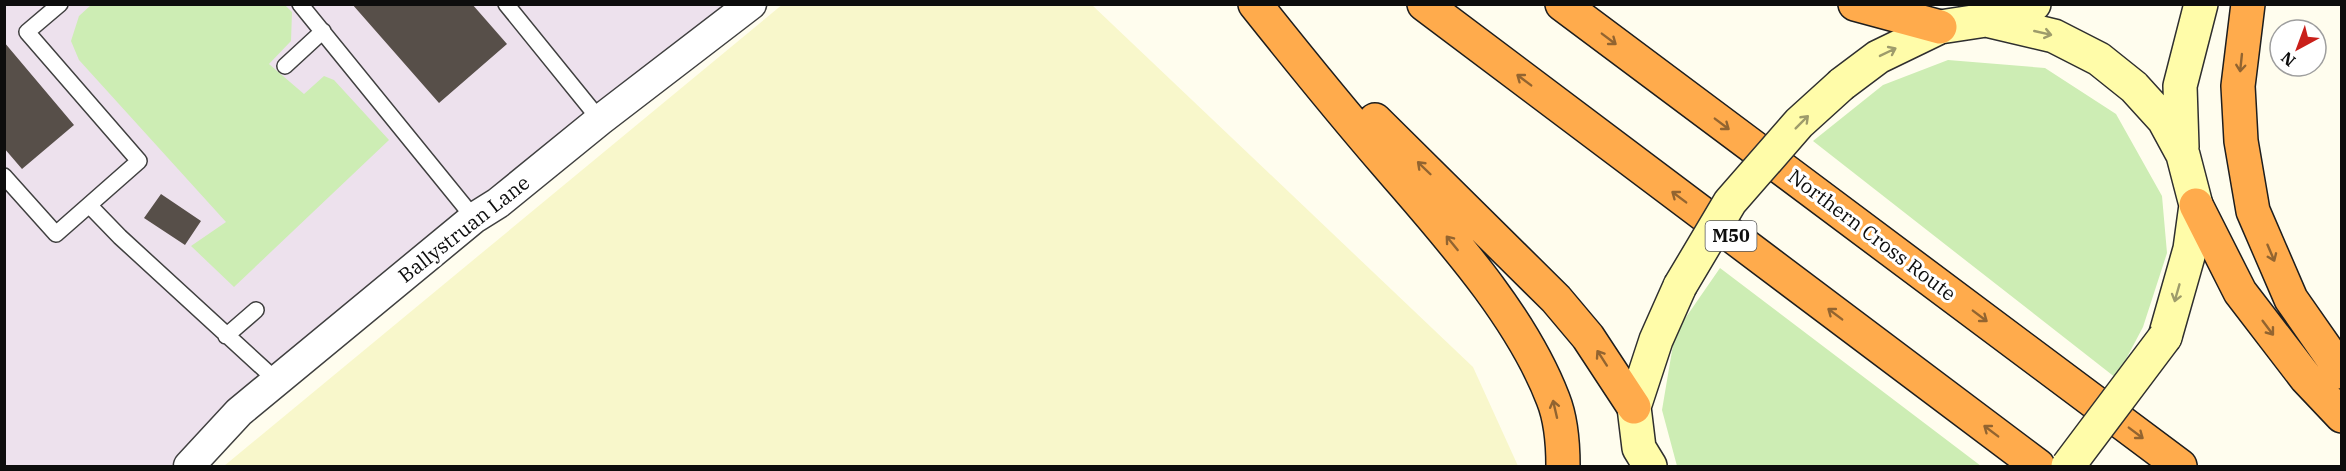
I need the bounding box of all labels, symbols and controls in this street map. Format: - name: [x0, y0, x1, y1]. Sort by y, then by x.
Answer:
- north arrow: [2268, 18, 2328, 78]
- one-way arrow: [2032, 28, 2052, 39]
- one-way arrow: [1601, 33, 1617, 46]
- one-way arrow: [1879, 45, 1897, 57]
- text: N: [2277, 48, 2299, 71]
- one-way arrow: [2235, 52, 2246, 72]
- one-way arrow: [1516, 73, 1532, 86]
- one-way arrow: [1794, 114, 1809, 129]
- one-way arrow: [1714, 118, 1730, 130]
- one-way arrow: [1416, 161, 1431, 175]
- street label: Northern Cross Route: [1783, 162, 1962, 307]
- street label: Ballystruan Lane: [392, 169, 535, 288]
- one-way arrow: [1672, 191, 1688, 203]
- road number: M50: [1706, 221, 1756, 251]
- one-way arrow: [1446, 235, 1459, 251]
- one-way arrow: [2265, 243, 2277, 261]
- one-way arrow: [2171, 283, 2182, 302]
- one-way arrow: [1827, 308, 1843, 321]
- one-way arrow: [1971, 309, 1987, 322]
- one-way arrow: [2261, 319, 2274, 335]
- one-way arrow: [1596, 350, 1608, 367]
- one-way arrow: [1549, 400, 1560, 419]
- one-way arrow: [1983, 425, 1999, 438]
- one-way arrow: [2127, 427, 2143, 439]

